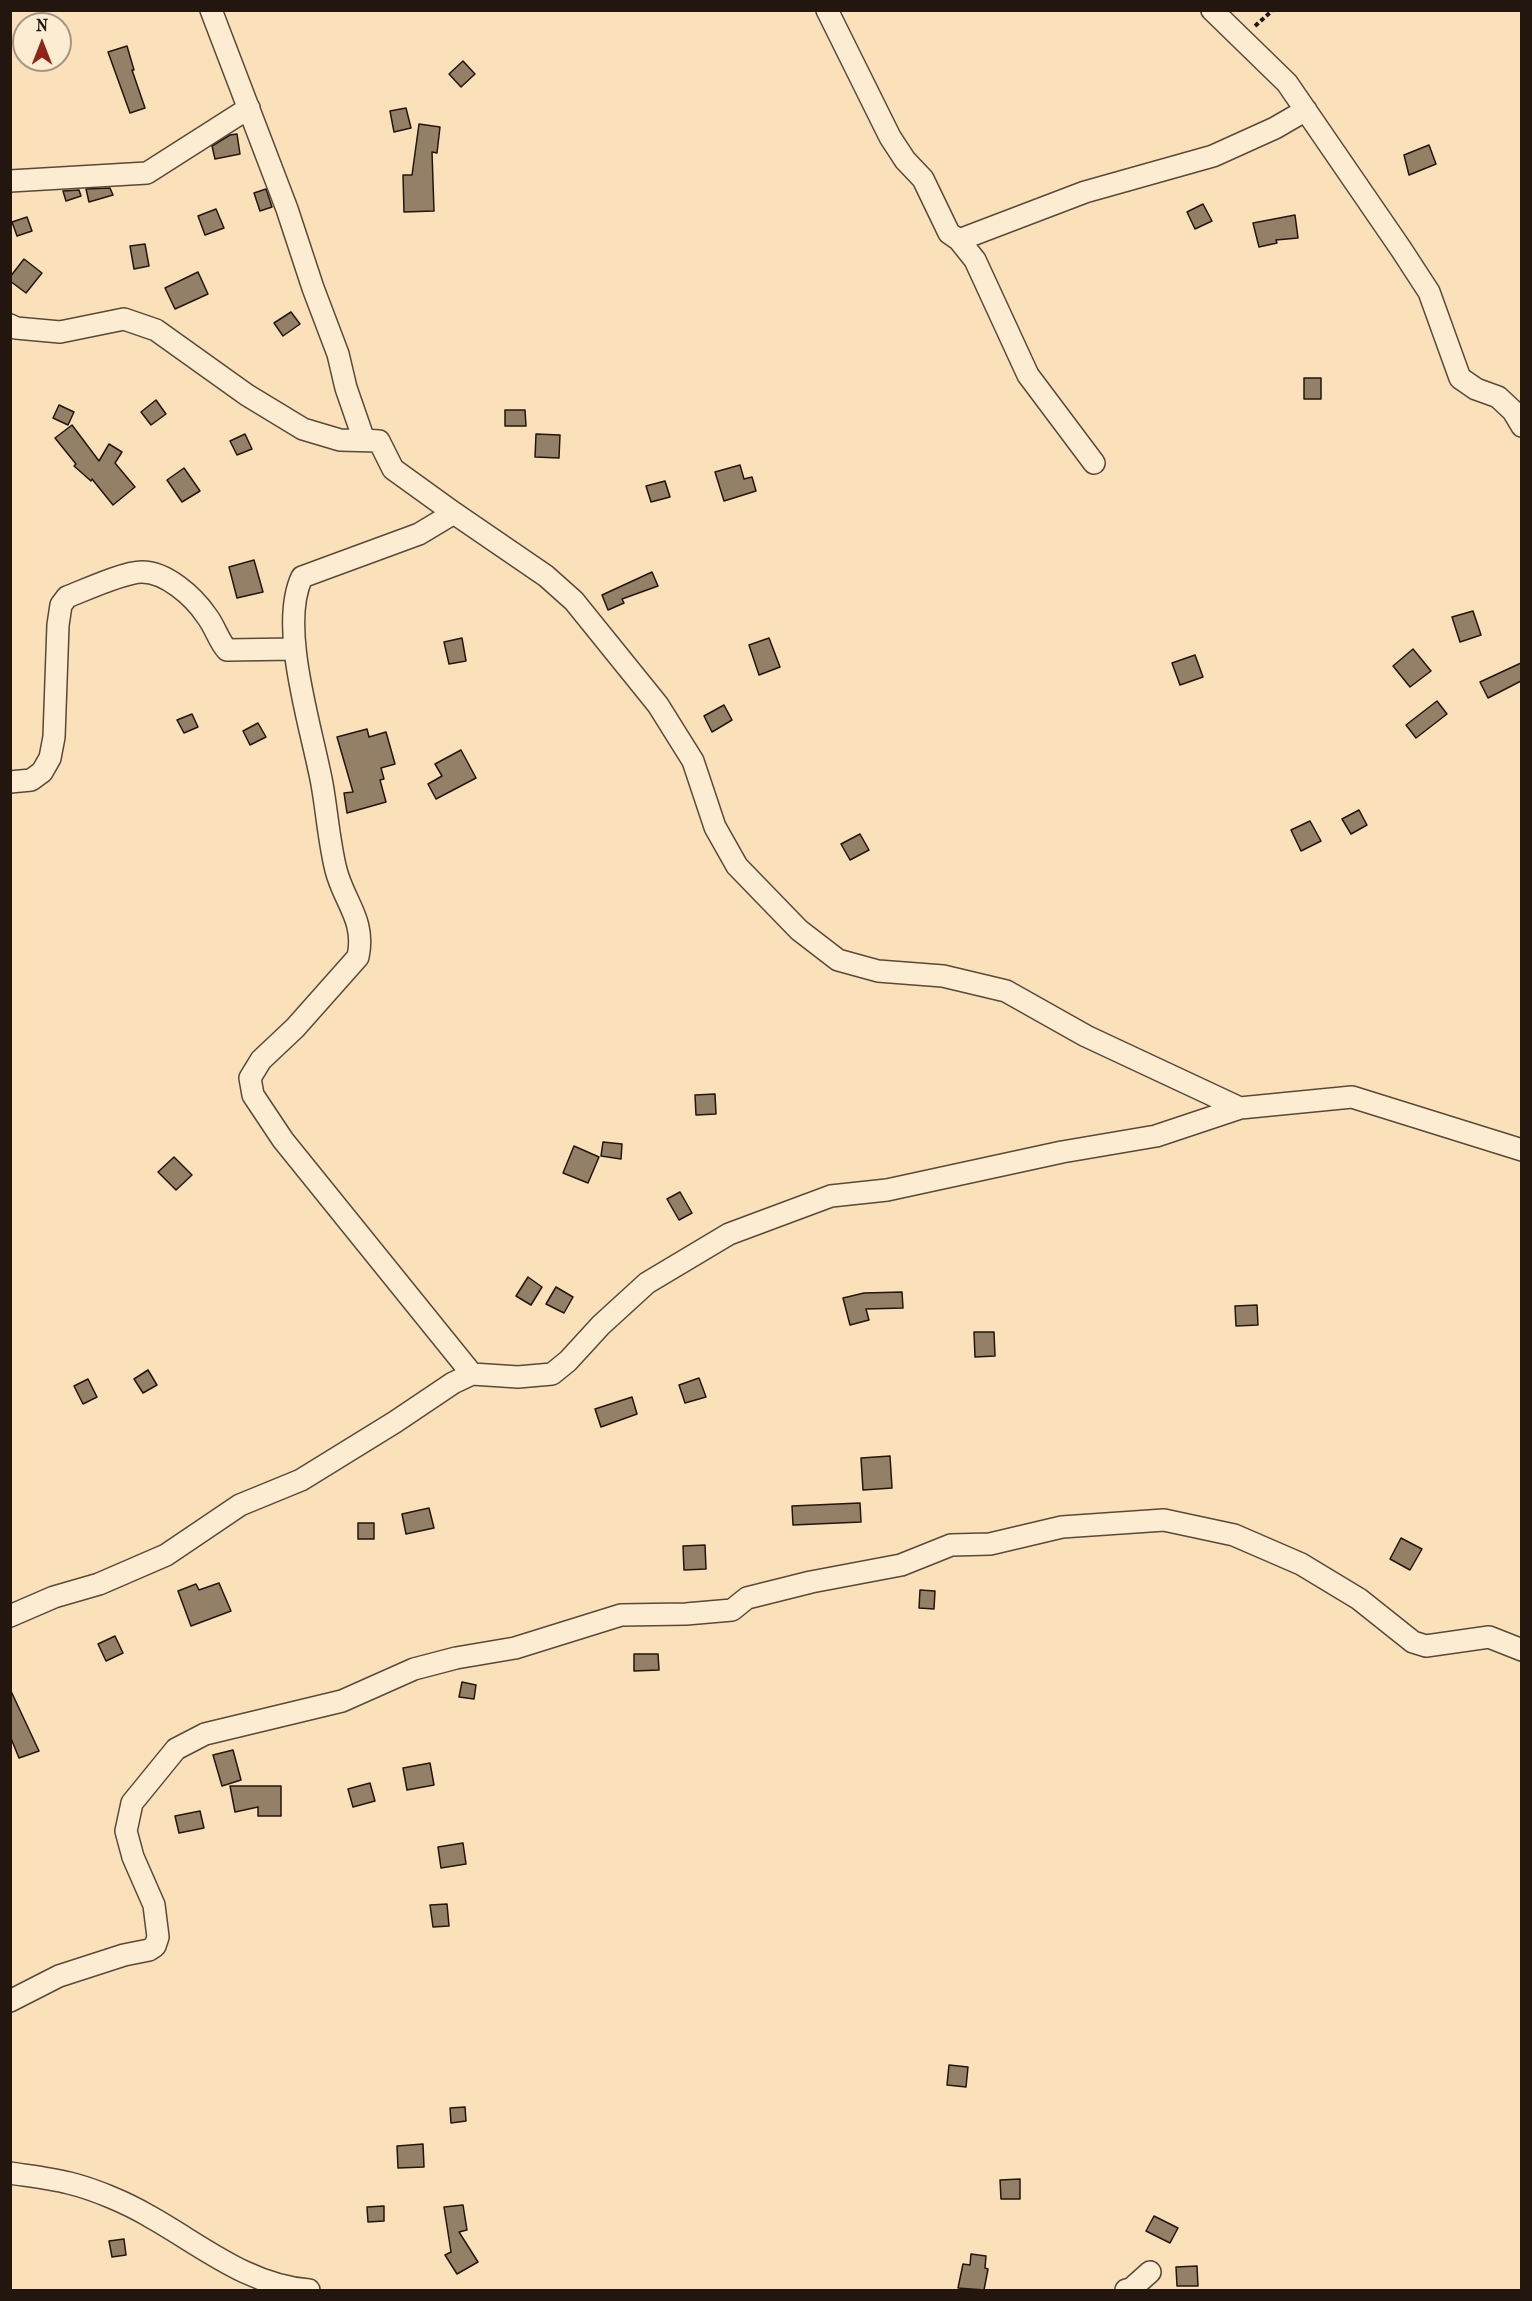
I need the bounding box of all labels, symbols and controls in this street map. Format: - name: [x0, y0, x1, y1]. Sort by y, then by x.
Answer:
- north arrow: [12, 12, 72, 72]
- text: N: [36, 16, 48, 35]

